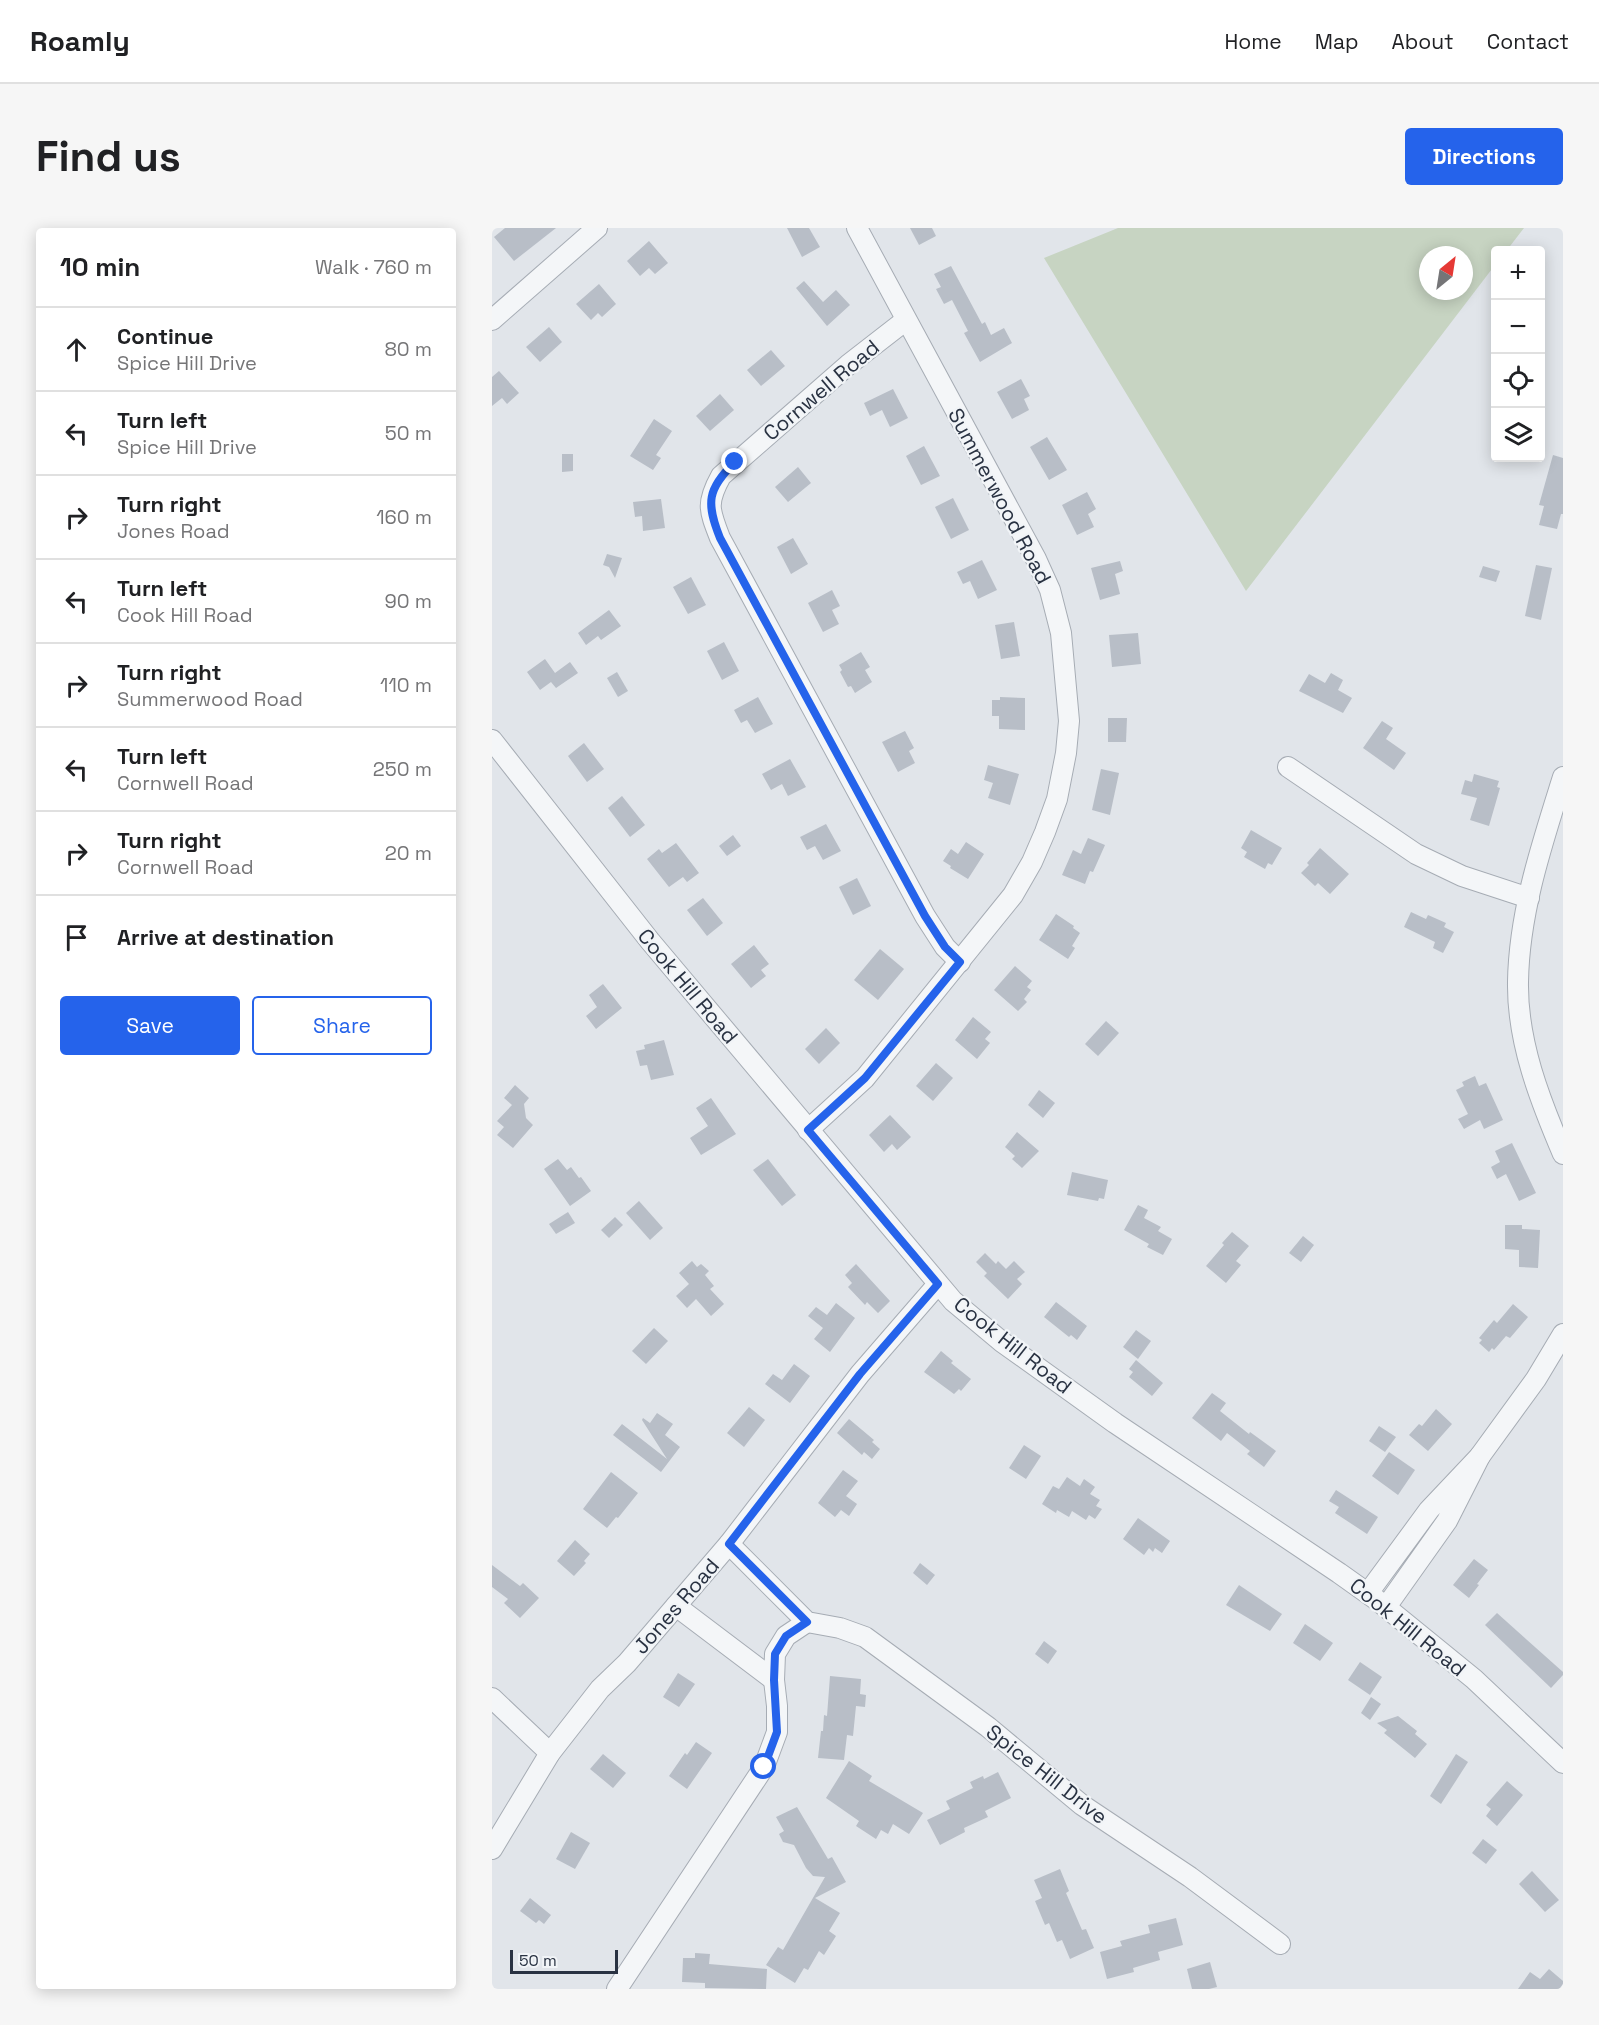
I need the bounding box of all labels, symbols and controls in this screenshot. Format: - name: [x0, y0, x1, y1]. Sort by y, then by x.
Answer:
- text: Roamly: [30, 23, 130, 59]
- text: Home: [1224, 28, 1282, 55]
- text: Map: [1315, 28, 1359, 55]
- text: About: [1392, 28, 1454, 55]
- text: Contact: [1487, 28, 1569, 55]
- button: Directions: [1405, 128, 1563, 185]
- text: Find us: [36, 130, 181, 183]
- north arrow: [1419, 246, 1473, 300]
- map controls: [1491, 246, 1545, 462]
- button: +: [1491, 246, 1545, 300]
- text: 10 min: [60, 250, 140, 284]
- text: Walk · 760 m: [315, 254, 432, 280]
- button: −: [1491, 300, 1545, 354]
- text: Continue: [117, 322, 213, 350]
- icon: ahead: [60, 333, 93, 366]
- street label: Cornwell Road: [757, 334, 885, 446]
- text: 80 m: [384, 336, 432, 362]
- text: Spice Hill Drive: [117, 350, 257, 376]
- button: locate: [1491, 354, 1545, 408]
- street label: Summerwood Road: [942, 403, 1058, 589]
- text: Turn left: [117, 406, 207, 434]
- button: layers: [1491, 408, 1545, 462]
- icon: left: [60, 417, 93, 450]
- text: 50 m: [385, 420, 432, 446]
- text: Spice Hill Drive: [117, 434, 257, 460]
- route end: [721, 448, 747, 474]
- text: Turn right: [117, 490, 222, 518]
- icon: right: [60, 501, 93, 534]
- text: 160 m: [376, 504, 432, 530]
- text: Jones Road: [117, 518, 230, 544]
- text: Turn left: [117, 574, 207, 602]
- icon: left: [60, 585, 93, 618]
- text: 90 m: [385, 588, 432, 614]
- text: Cook Hill Road: [117, 602, 253, 628]
- text: Turn right: [117, 658, 222, 686]
- icon: right: [60, 669, 93, 702]
- text: 110 m: [380, 672, 432, 698]
- text: Summerwood Road: [117, 686, 303, 712]
- text: Turn left: [117, 742, 207, 770]
- icon: left: [60, 753, 93, 786]
- text: 250 m: [373, 756, 432, 782]
- text: Cornwell Road: [117, 770, 254, 796]
- text: Turn right: [117, 826, 222, 854]
- icon: right: [60, 837, 93, 870]
- text: 20 m: [385, 840, 432, 866]
- text: Cornwell Road: [117, 854, 254, 880]
- icon: arrive: [60, 921, 93, 954]
- text: Arrive at destination: [117, 923, 334, 951]
- street label: Cook Hill Road: [632, 923, 744, 1049]
- button: Save: [60, 996, 240, 1055]
- button: Share: [252, 996, 432, 1055]
- street label: Cook Hill Road: [949, 1291, 1077, 1399]
- street label: Jones Road: [627, 1553, 725, 1659]
- street label: Cook Hill Road: [1344, 1572, 1472, 1682]
- street label: Spice Hill Drive: [981, 1718, 1113, 1830]
- route start: [750, 1753, 776, 1779]
- scale bar: [510, 1947, 618, 1974]
- text: 50 m: [519, 1950, 557, 1971]

